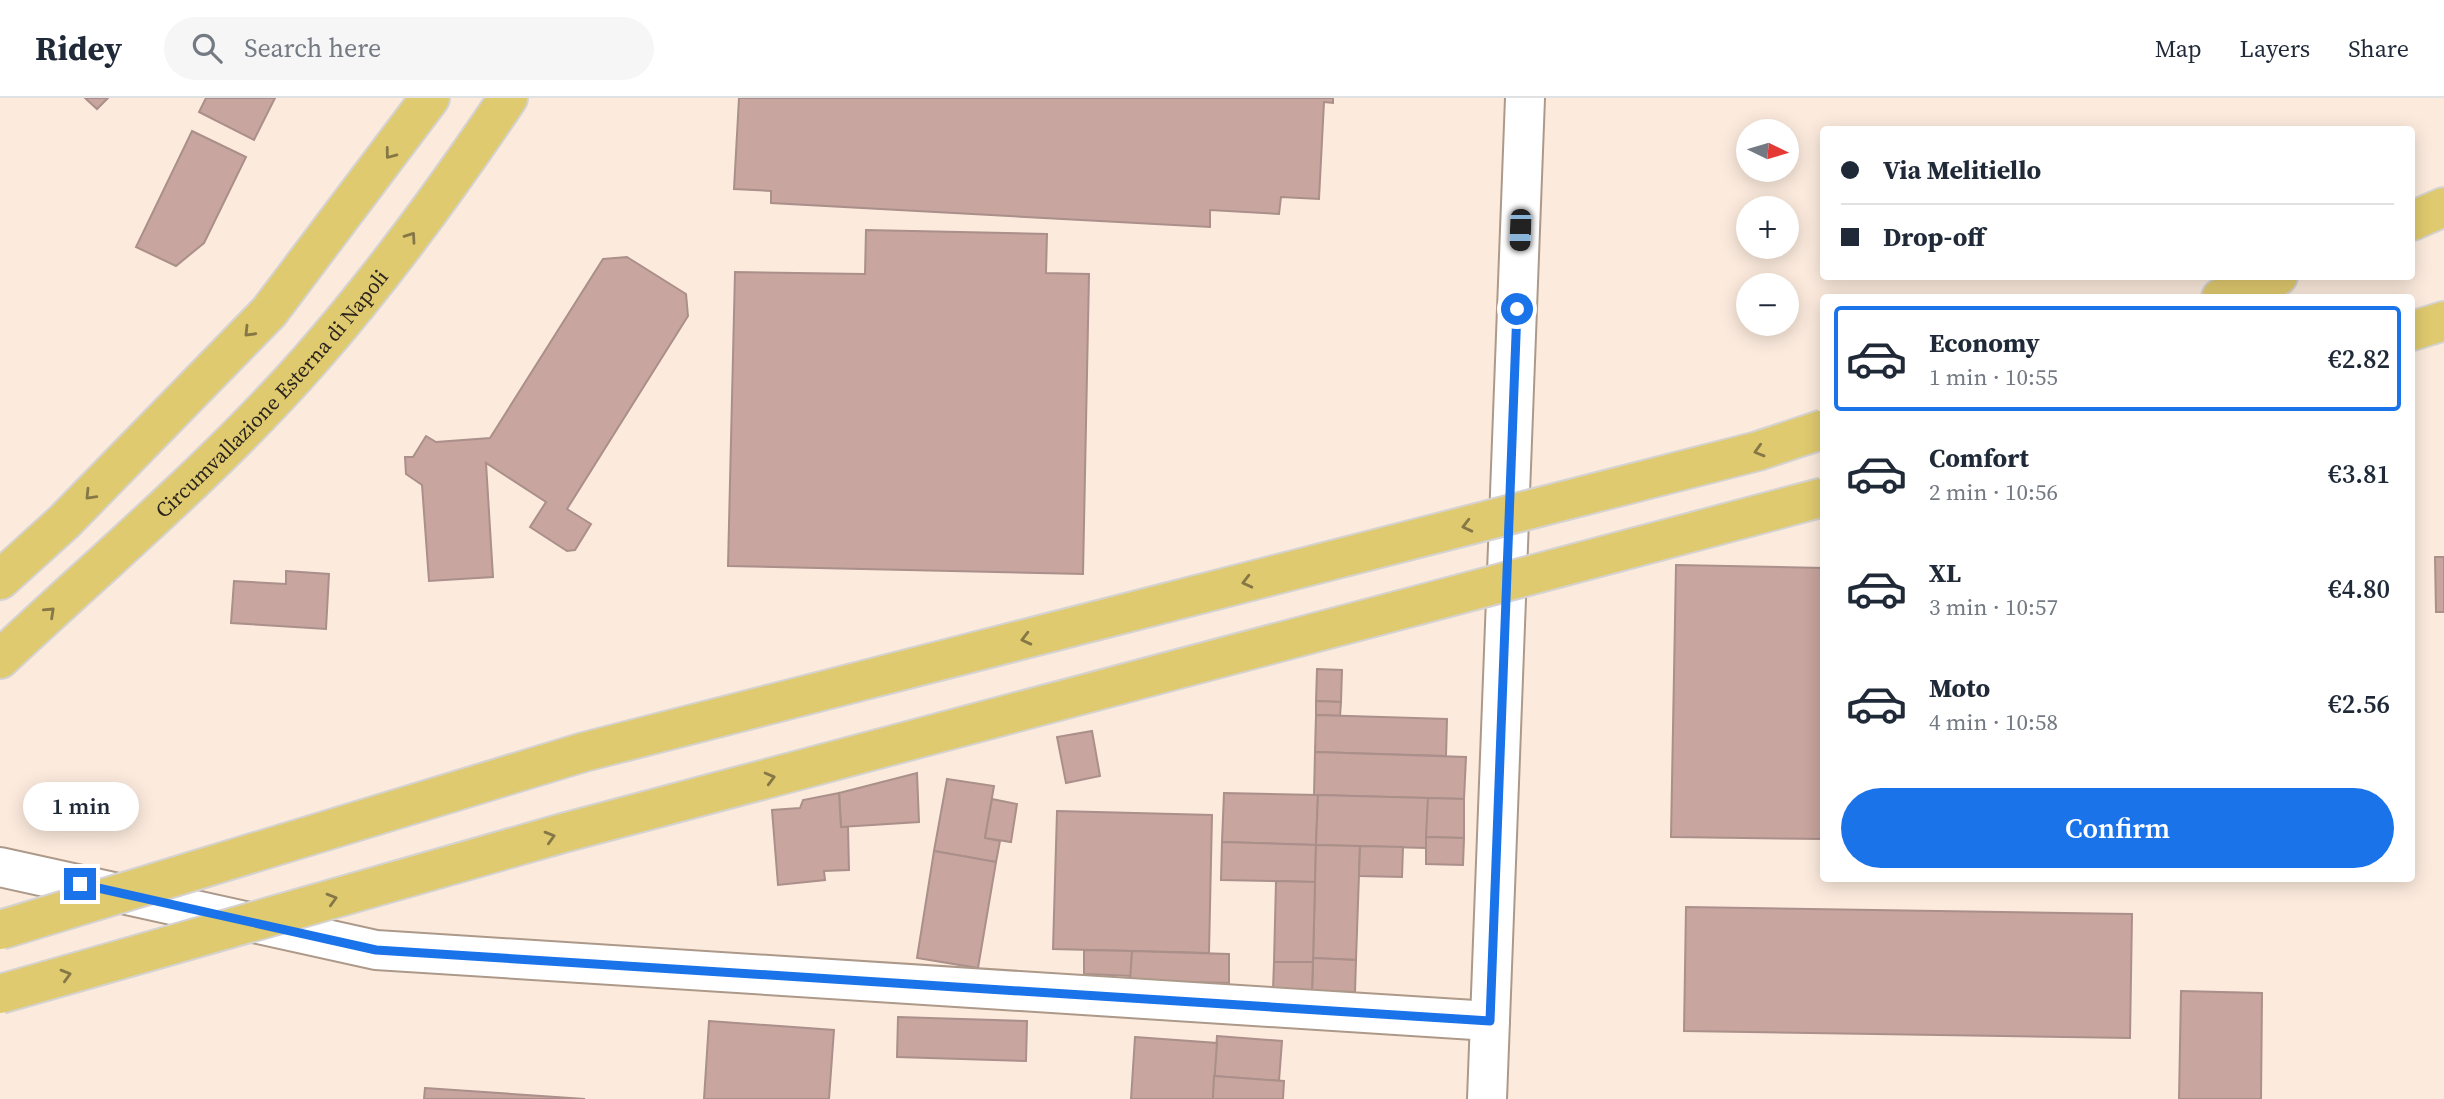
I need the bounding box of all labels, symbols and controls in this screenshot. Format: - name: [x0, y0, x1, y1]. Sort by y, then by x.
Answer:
- search box: [164, 17, 654, 80]
- text: Ridey: [35, 26, 122, 71]
- icon: search: [188, 29, 226, 67]
- text: Search here: [244, 30, 381, 66]
- text: Map: [2155, 32, 2202, 65]
- text: Layers: [2240, 32, 2310, 65]
- text: Share: [2348, 32, 2409, 65]
- north arrow: [1736, 119, 1799, 182]
- map controls: [1736, 119, 1799, 336]
- one-way arrow: [386, 146, 399, 158]
- text: Via Melitiello: [1883, 152, 2041, 188]
- button: +: [1736, 196, 1799, 259]
- car: [1509, 209, 1532, 251]
- text: Drop-off: [1883, 219, 1985, 255]
- one-way arrow: [402, 232, 415, 245]
- street label: Circumvallazione Esterna di Napoli: [148, 263, 394, 524]
- button: −: [1736, 273, 1799, 336]
- route start: [1501, 293, 1533, 325]
- one-way arrow: [245, 324, 258, 337]
- text: Economy: [1929, 325, 2040, 361]
- icon: car: [1845, 327, 1908, 390]
- text: €2.82: [2328, 341, 2390, 377]
- text: 1 min · 10:55: [1929, 361, 2058, 393]
- text: Comfort: [1929, 440, 2029, 476]
- one-way arrow: [1753, 442, 1765, 457]
- icon: car: [1845, 442, 1908, 505]
- text: €3.81: [2328, 456, 2390, 492]
- text: 2 min · 10:56: [1929, 476, 2058, 508]
- one-way arrow: [86, 487, 99, 500]
- one-way arrow: [1461, 518, 1473, 532]
- text: XL: [1929, 555, 1961, 591]
- icon: car: [1845, 557, 1908, 620]
- text: €4.80: [2328, 571, 2390, 607]
- one-way arrow: [1241, 574, 1253, 588]
- text: 3 min · 10:57: [1929, 591, 2058, 623]
- one-way arrow: [42, 608, 55, 620]
- one-way arrow: [1021, 631, 1033, 645]
- text: Moto: [1929, 670, 1990, 706]
- icon: car: [1845, 672, 1908, 735]
- text: €2.56: [2328, 686, 2390, 722]
- text: 4 min · 10:58: [1929, 706, 2058, 738]
- one-way arrow: [764, 772, 776, 786]
- callout: 1 min: [22, 782, 138, 832]
- button: Confirm: [1841, 788, 2394, 868]
- text: 1 min: [51, 790, 111, 822]
- one-way arrow: [544, 830, 556, 845]
- route end: [64, 868, 96, 900]
- one-way arrow: [325, 893, 337, 907]
- one-way arrow: [59, 969, 71, 983]

